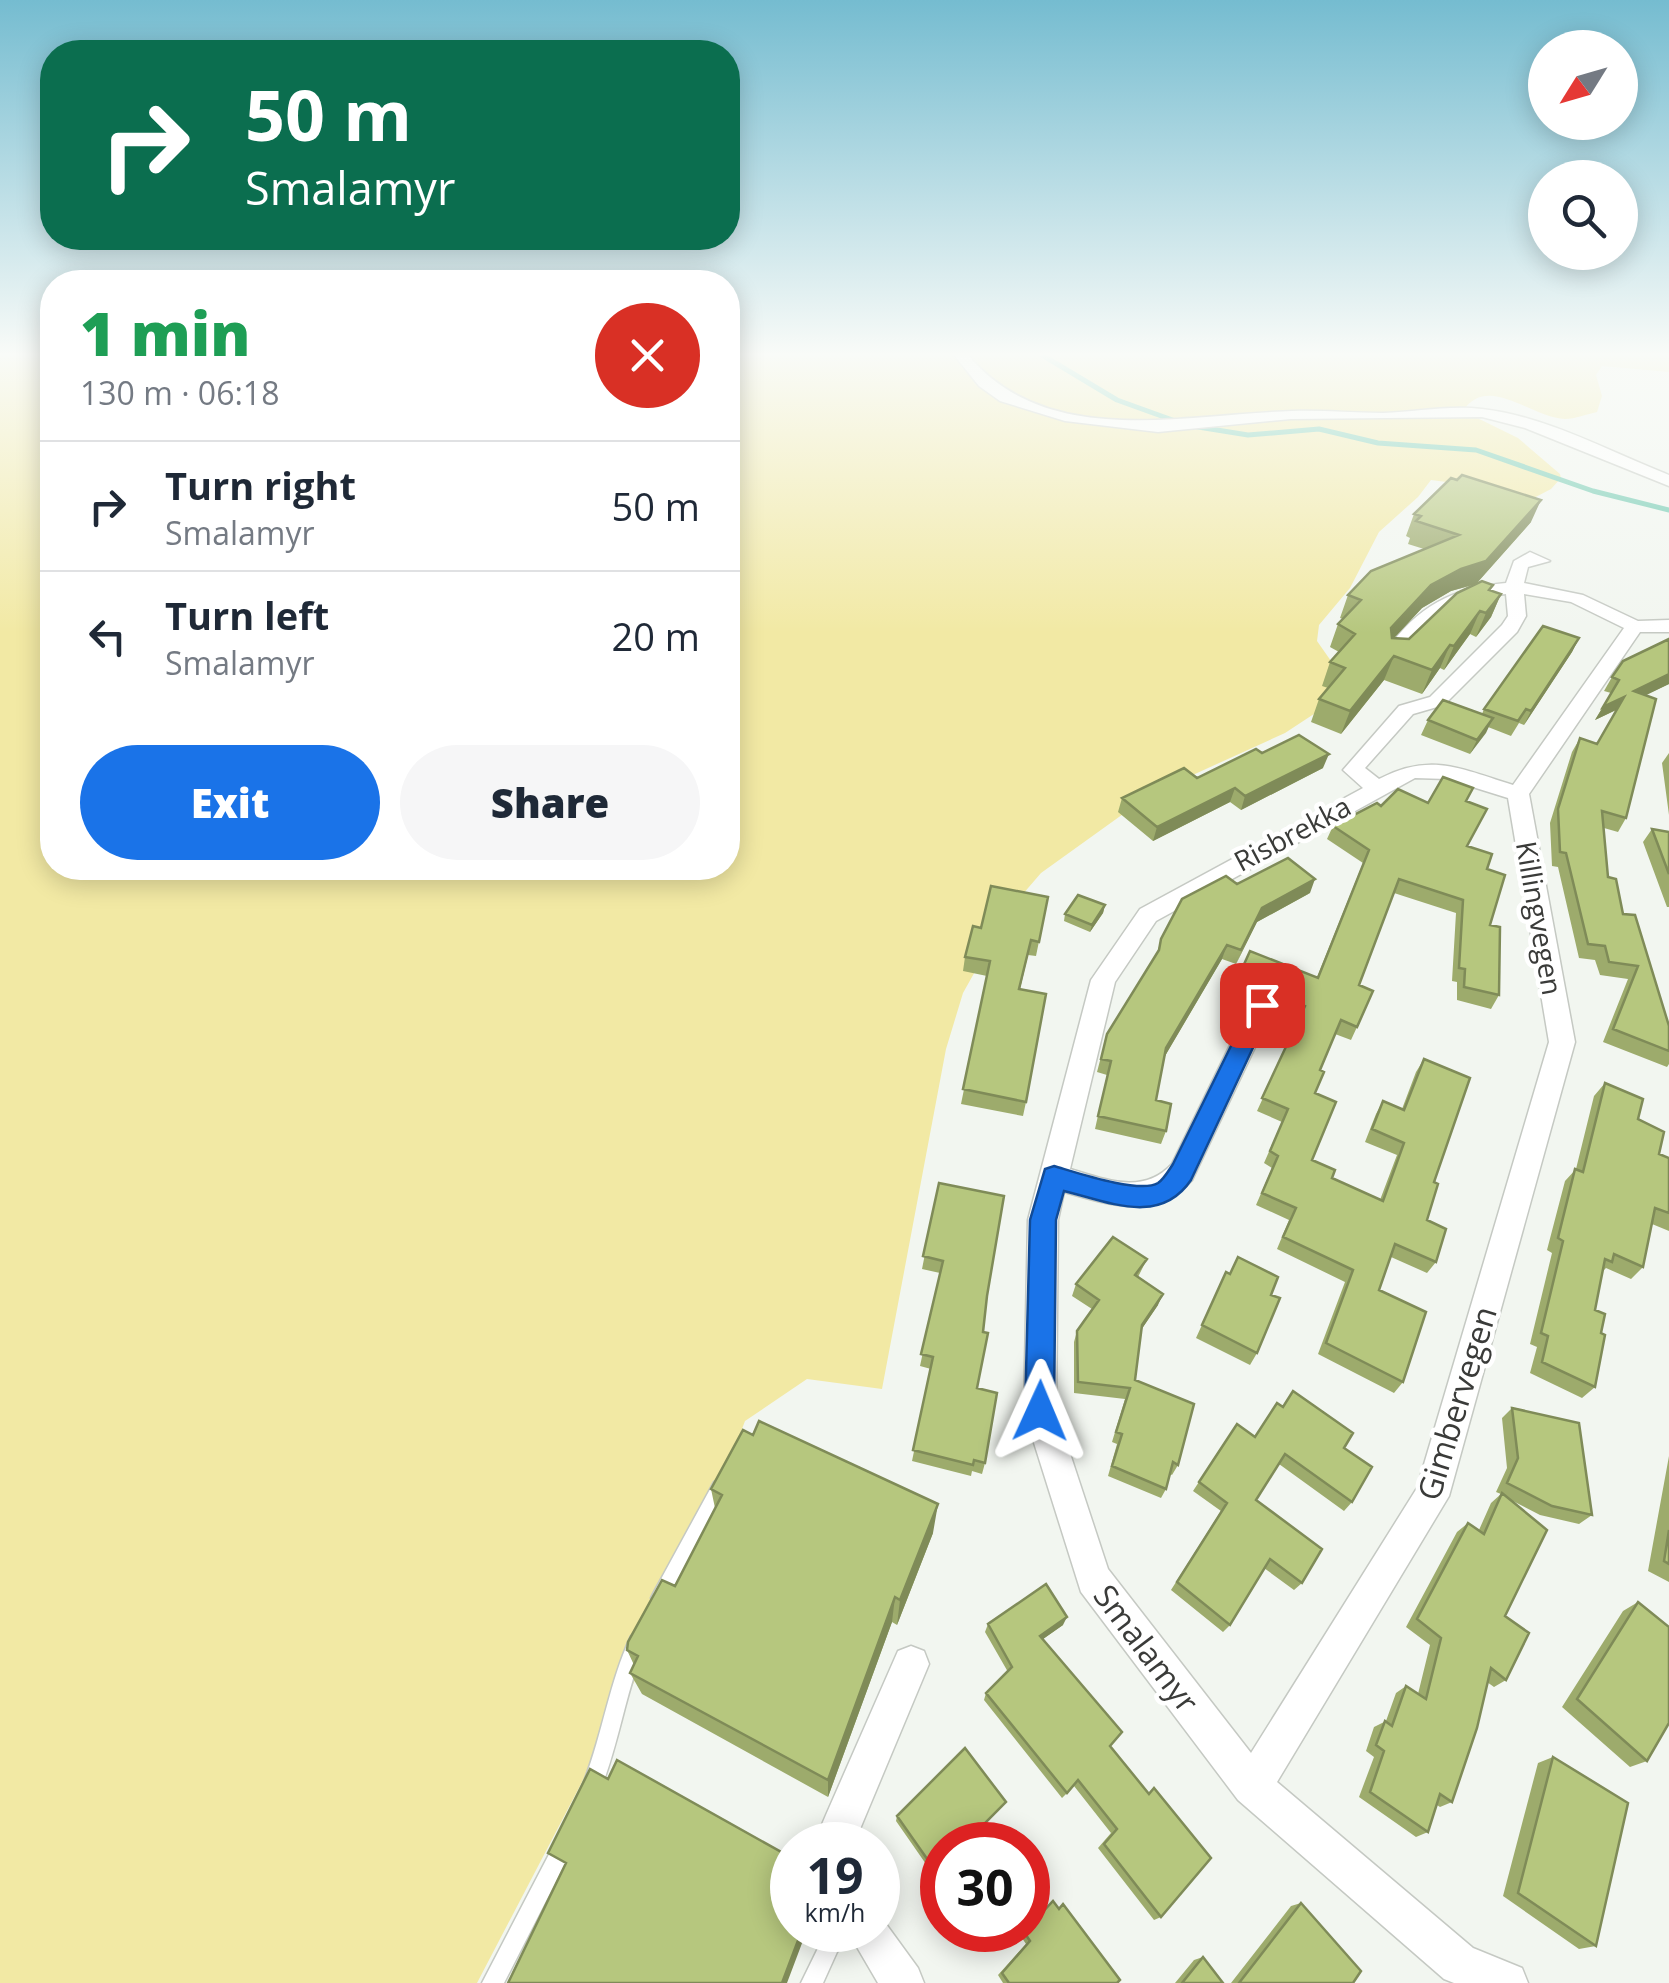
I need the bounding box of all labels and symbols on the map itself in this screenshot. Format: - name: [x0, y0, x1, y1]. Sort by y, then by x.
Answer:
- north arrow: [1528, 30, 1638, 140]
- street label: Risbrekka: [1227, 786, 1357, 880]
- street label: Killingvegen: [1508, 838, 1572, 998]
- pin: [1220, 963, 1305, 1048]
- street label: Gimbervegen: [1406, 1301, 1506, 1505]
- position arrow: [988, 1359, 1092, 1463]
- street label: Smalamyr: [1085, 1575, 1209, 1721]
- speed limit sign: 30: [920, 1822, 1050, 1952]

